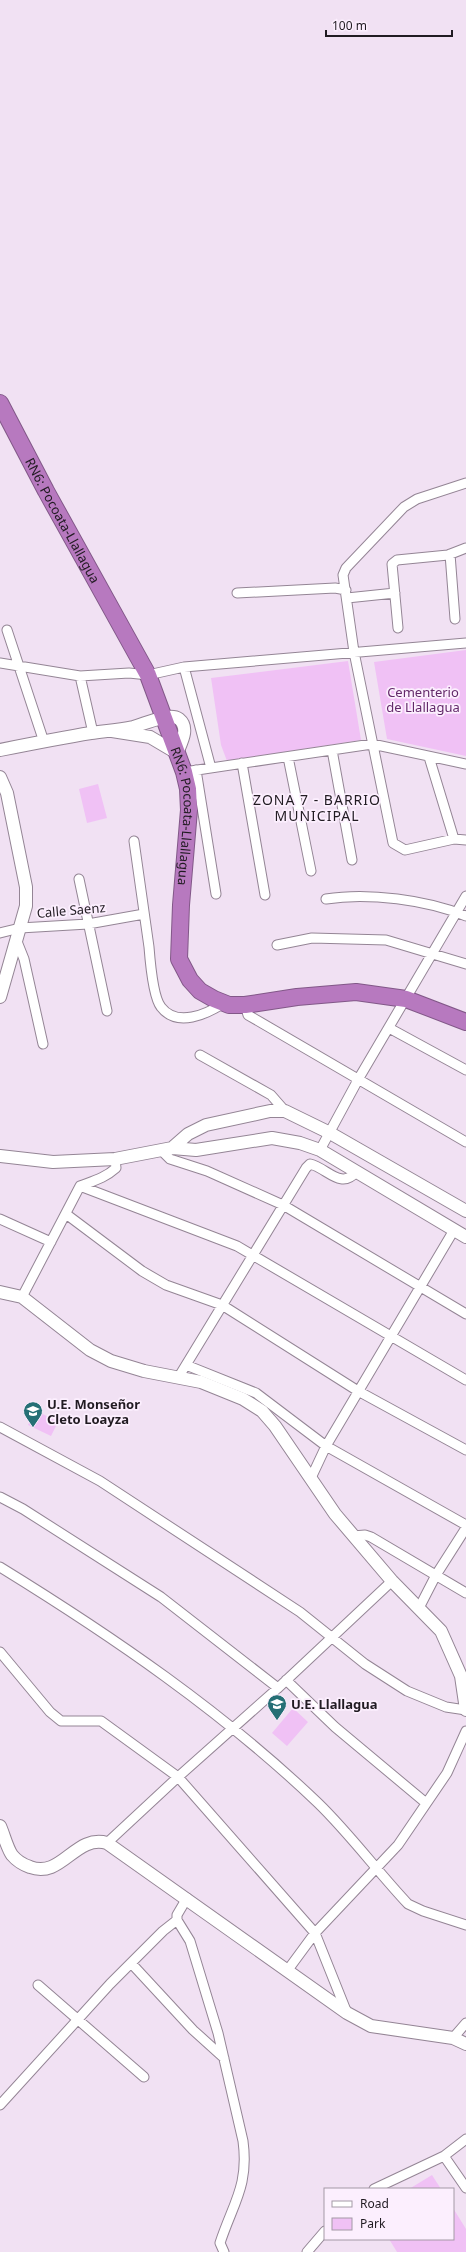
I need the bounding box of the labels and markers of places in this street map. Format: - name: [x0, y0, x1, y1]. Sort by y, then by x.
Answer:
- place label: U.E. Monseñor Cleto Loayza: [47, 1395, 140, 1428]
- school or university icon: U.E. Monseñor Cleto Loayza: [22, 1400, 44, 1428]
- school or university icon: U.E. Llallagua: [266, 1693, 288, 1721]
- place label: U.E. Llallagua: [291, 1695, 377, 1713]

